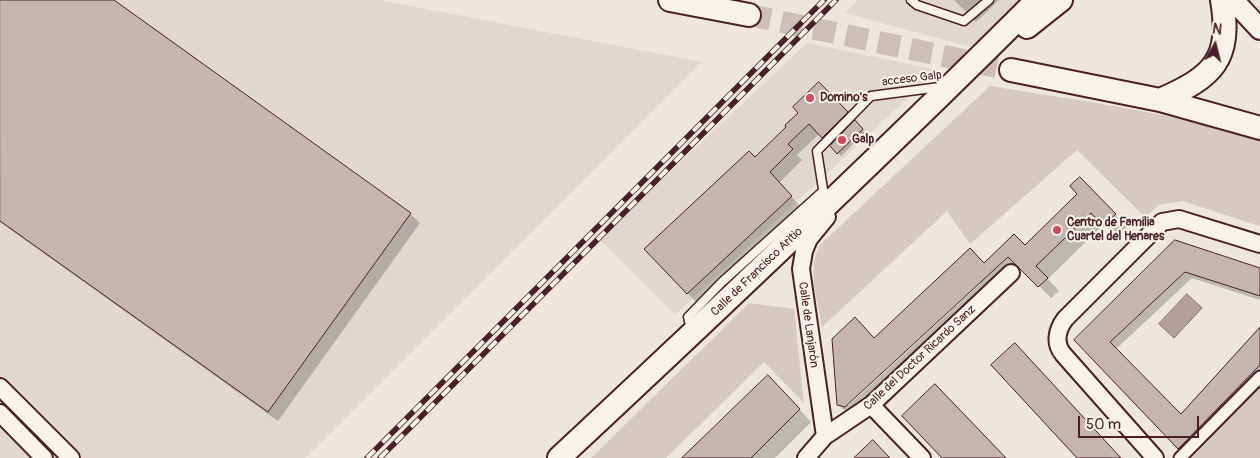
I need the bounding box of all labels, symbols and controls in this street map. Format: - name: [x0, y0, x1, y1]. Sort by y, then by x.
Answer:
- north arrow: [1190, 20, 1240, 70]
- text: N: [1211, 21, 1223, 39]
- street label: acceso Galp: [881, 68, 943, 90]
- place label: Domino's: [820, 91, 867, 105]
- marker: Domino's: [804, 92, 816, 104]
- place label: Galp: [852, 133, 874, 147]
- marker: Galp: [836, 134, 848, 146]
- place label: Centro de Familia Cuartel del Henares: [1067, 216, 1164, 244]
- marker: Centro de Familia Cuartel del Henares: [1051, 224, 1063, 236]
- street label: Calle de Francisco Aritio: [708, 225, 806, 319]
- street label: Calle de Lanjarón: [795, 281, 821, 369]
- street label: Calle del Doctor Ricardo Sanz: [861, 302, 979, 414]
- scale bar: [1080, 406, 1201, 438]
- text: 50 m: [1086, 415, 1121, 434]

